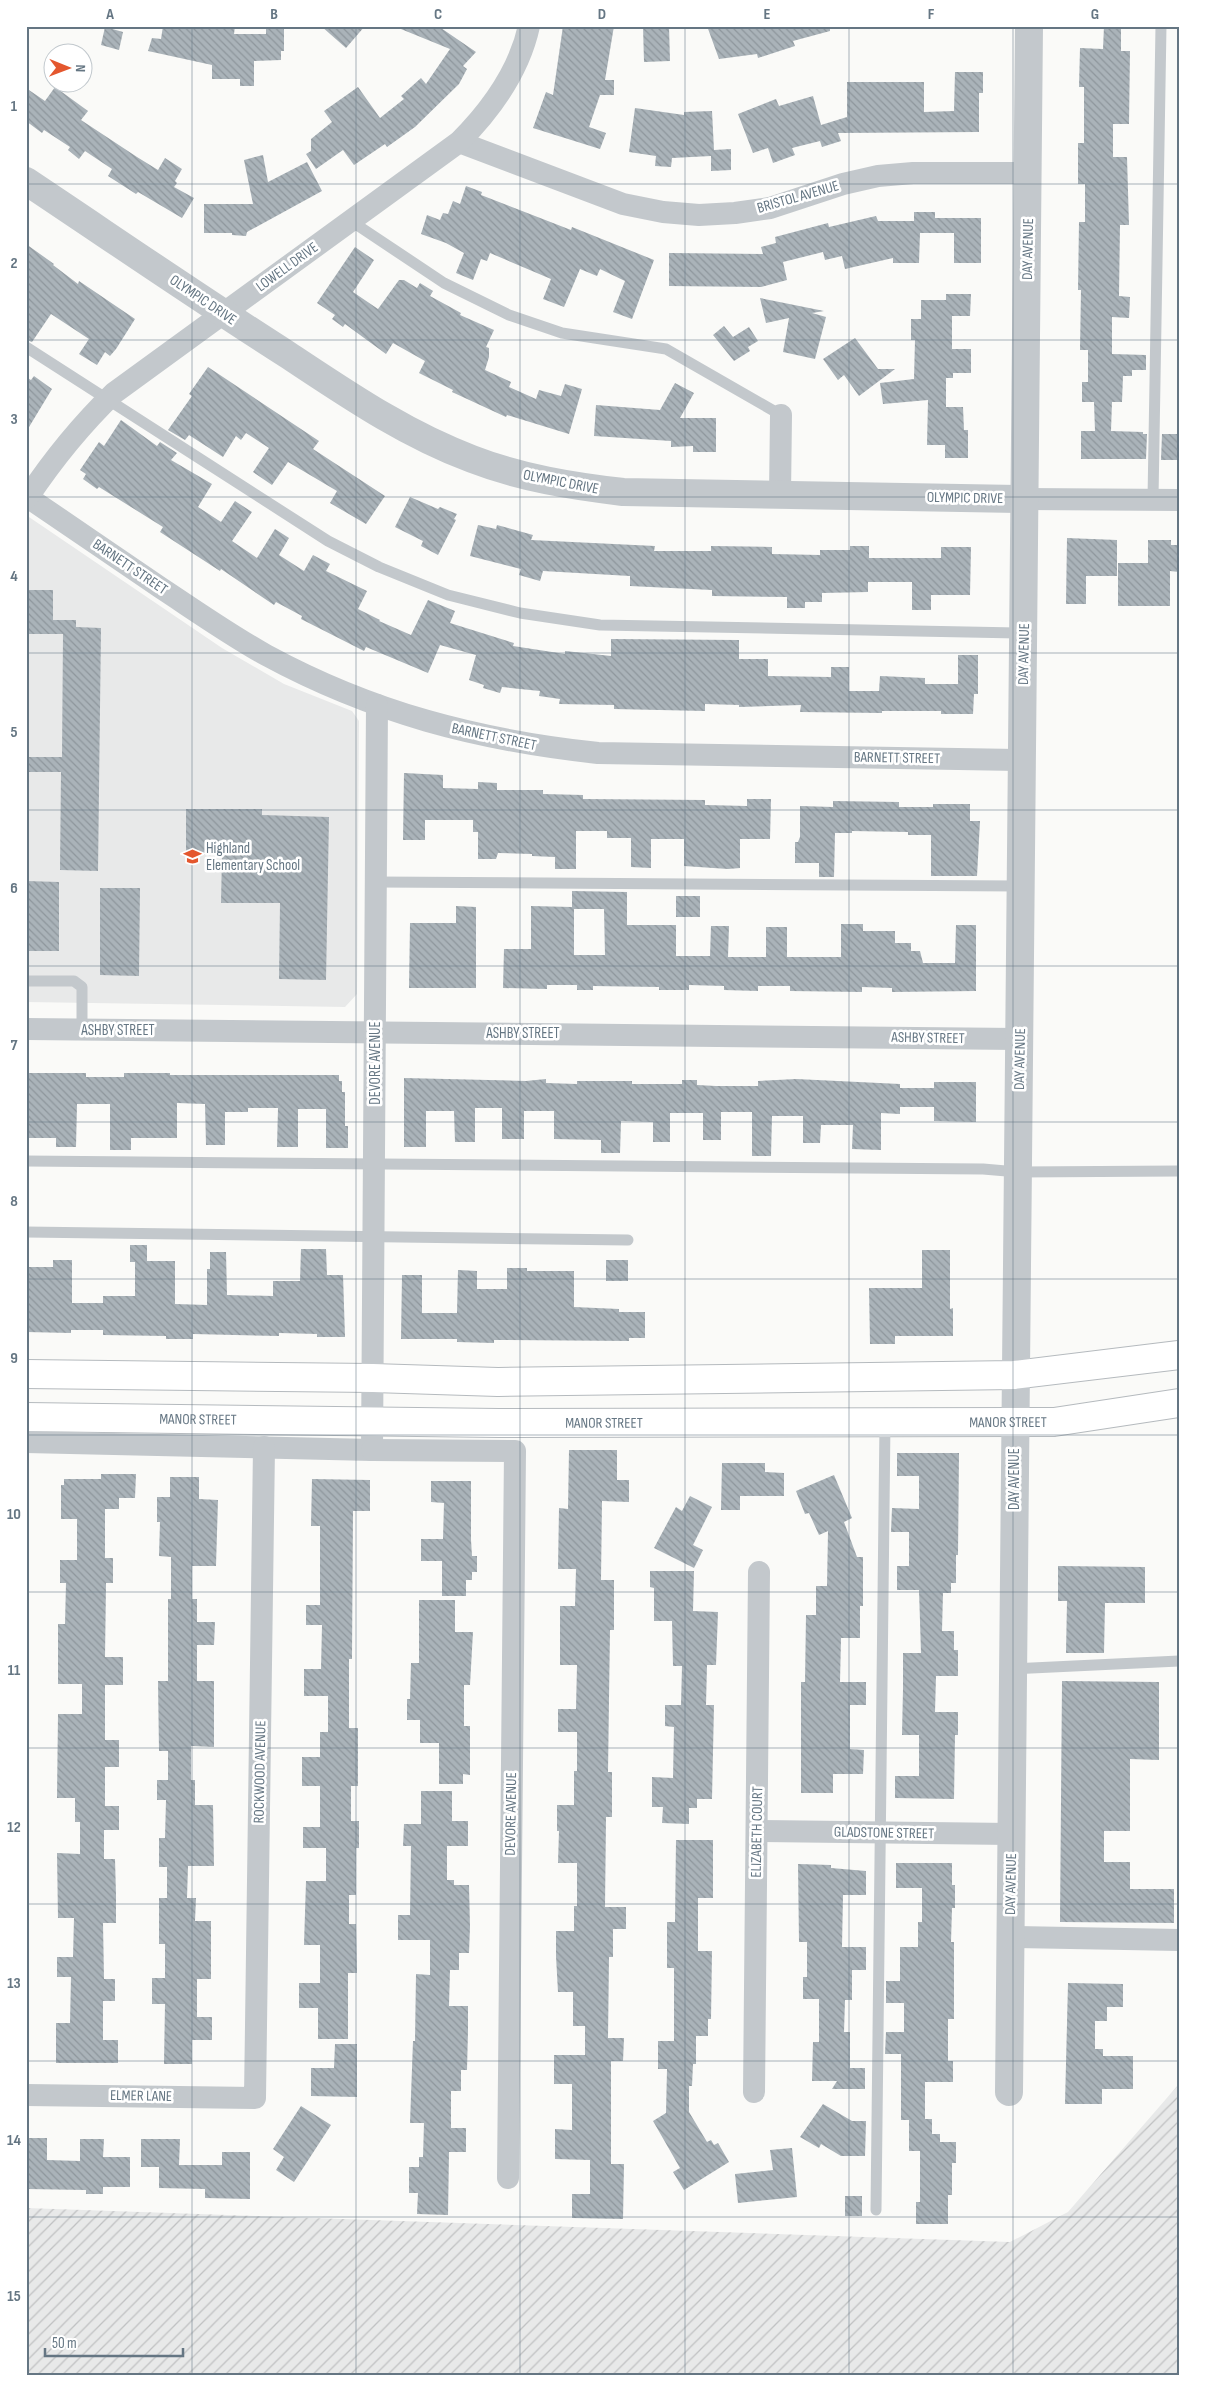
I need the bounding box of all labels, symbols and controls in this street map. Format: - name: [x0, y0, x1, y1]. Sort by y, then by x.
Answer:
- text: A: [105, 5, 114, 24]
- text: B: [270, 5, 278, 24]
- text: C: [434, 5, 442, 24]
- text: D: [598, 5, 606, 24]
- text: E: [764, 5, 771, 24]
- text: F: [928, 5, 935, 24]
- text: G: [1091, 5, 1099, 24]
- north arrow: [42, 42, 92, 92]
- text: N: [72, 64, 89, 72]
- text: 1: [11, 97, 18, 116]
- street label: BRISTOL AVENUE: [755, 176, 841, 218]
- street label: DAY AVENUE: [1018, 218, 1038, 280]
- street label: LOWELL DRIVE: [252, 238, 322, 296]
- text: 2: [10, 254, 18, 273]
- street label: OLYMPIC DRIVE: [166, 271, 240, 329]
- text: 3: [10, 410, 18, 429]
- street label: OLYMPIC DRIVE: [522, 465, 600, 499]
- street label: OLYMPIC DRIVE: [927, 488, 1003, 508]
- street label: BARNETT STREET: [89, 535, 171, 599]
- text: 4: [10, 567, 18, 586]
- street label: DAY AVENUE: [1014, 623, 1034, 685]
- street label: BARNETT STREET: [450, 719, 538, 755]
- text: 5: [10, 723, 18, 742]
- street label: BARNETT STREET: [854, 748, 940, 768]
- place label: Highland Elementary School: [206, 839, 300, 875]
- school or university icon: Highland Elementary School: [182, 847, 202, 867]
- text: 6: [10, 879, 18, 898]
- street label: ASHBY STREET: [80, 1021, 155, 1040]
- street label: DEVORE AVENUE: [366, 1021, 385, 1105]
- street label: ASHBY STREET: [485, 1024, 560, 1043]
- street label: ASHBY STREET: [890, 1028, 965, 1048]
- street label: DAY AVENUE: [1010, 1028, 1030, 1090]
- text: 7: [11, 1036, 18, 1055]
- text: 8: [10, 1192, 18, 1211]
- text: 9: [10, 1349, 18, 1368]
- street label: MANOR STREET: [159, 1409, 237, 1429]
- street label: MANOR STREET: [565, 1413, 643, 1432]
- street label: MANOR STREET: [969, 1413, 1047, 1432]
- street label: DAY AVENUE: [1005, 1448, 1024, 1510]
- text: 10: [7, 1505, 21, 1524]
- text: 11: [8, 1661, 21, 1680]
- street label: ROCKWOOD AVENUE: [250, 1720, 270, 1824]
- street label: DEVORE AVENUE: [501, 1772, 521, 1856]
- street label: ELIZABETH COURT: [747, 1786, 767, 1878]
- text: 12: [7, 1818, 21, 1837]
- street label: GLADSTONE STREET: [834, 1823, 934, 1843]
- street label: DAY AVENUE: [1001, 1853, 1021, 1915]
- text: 13: [7, 1974, 21, 1993]
- street label: ELMER LANE: [110, 2086, 172, 2106]
- text: 14: [7, 2131, 21, 2150]
- text: 15: [7, 2287, 21, 2306]
- scale bar: [45, 2326, 182, 2358]
- text: 50 m: [52, 2334, 77, 2353]

